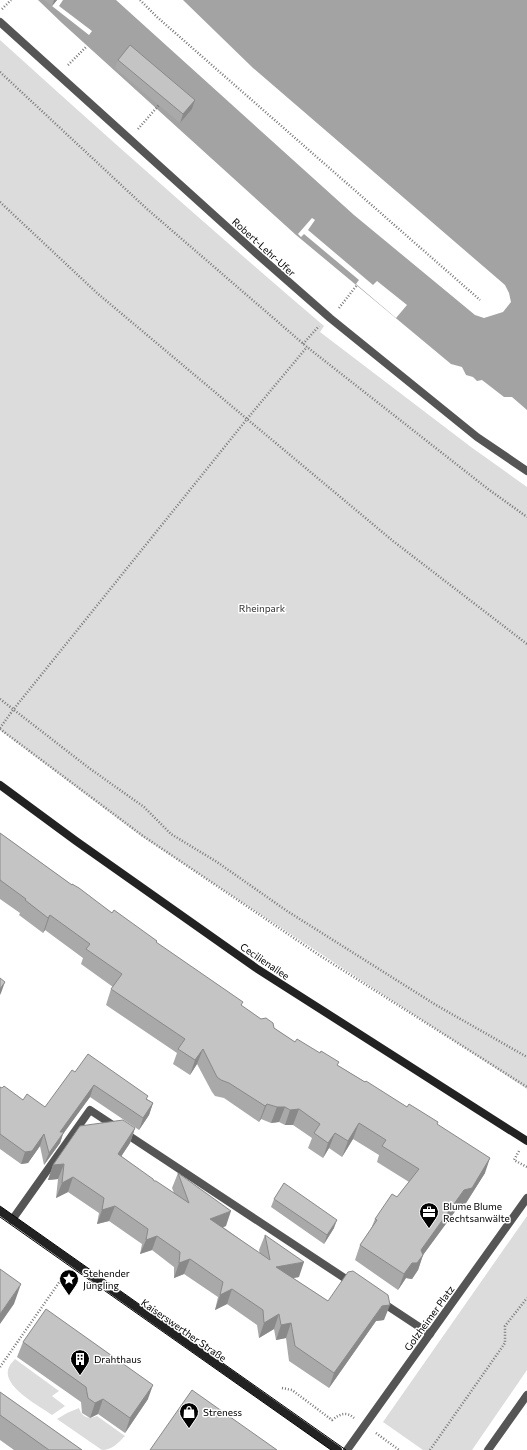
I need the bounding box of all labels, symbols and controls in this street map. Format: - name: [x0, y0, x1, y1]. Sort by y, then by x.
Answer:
- street label: Robert-Lehr-Ufer: [230, 215, 298, 279]
- park label: Rheinpark: [239, 602, 286, 614]
- street label: Cecilienallee: [238, 940, 292, 982]
- place label: Blume Blume Rechtsanwälte: [443, 1200, 510, 1224]
- office icon: Blume Blume Rechtsanwälte: [418, 1201, 440, 1229]
- place label: Stehender Jüngling: [83, 1267, 130, 1291]
- place icon: Stehender Jüngling: [58, 1268, 80, 1296]
- street label: Golzheimer Platz: [401, 1283, 457, 1353]
- street label: Kaiserswerther Straße: [139, 1296, 229, 1364]
- building icon: Drahthaus: [69, 1348, 91, 1376]
- place label: Drahthaus: [94, 1353, 142, 1365]
- shop icon: Streness: [178, 1401, 200, 1429]
- place label: Streness: [203, 1406, 243, 1418]

